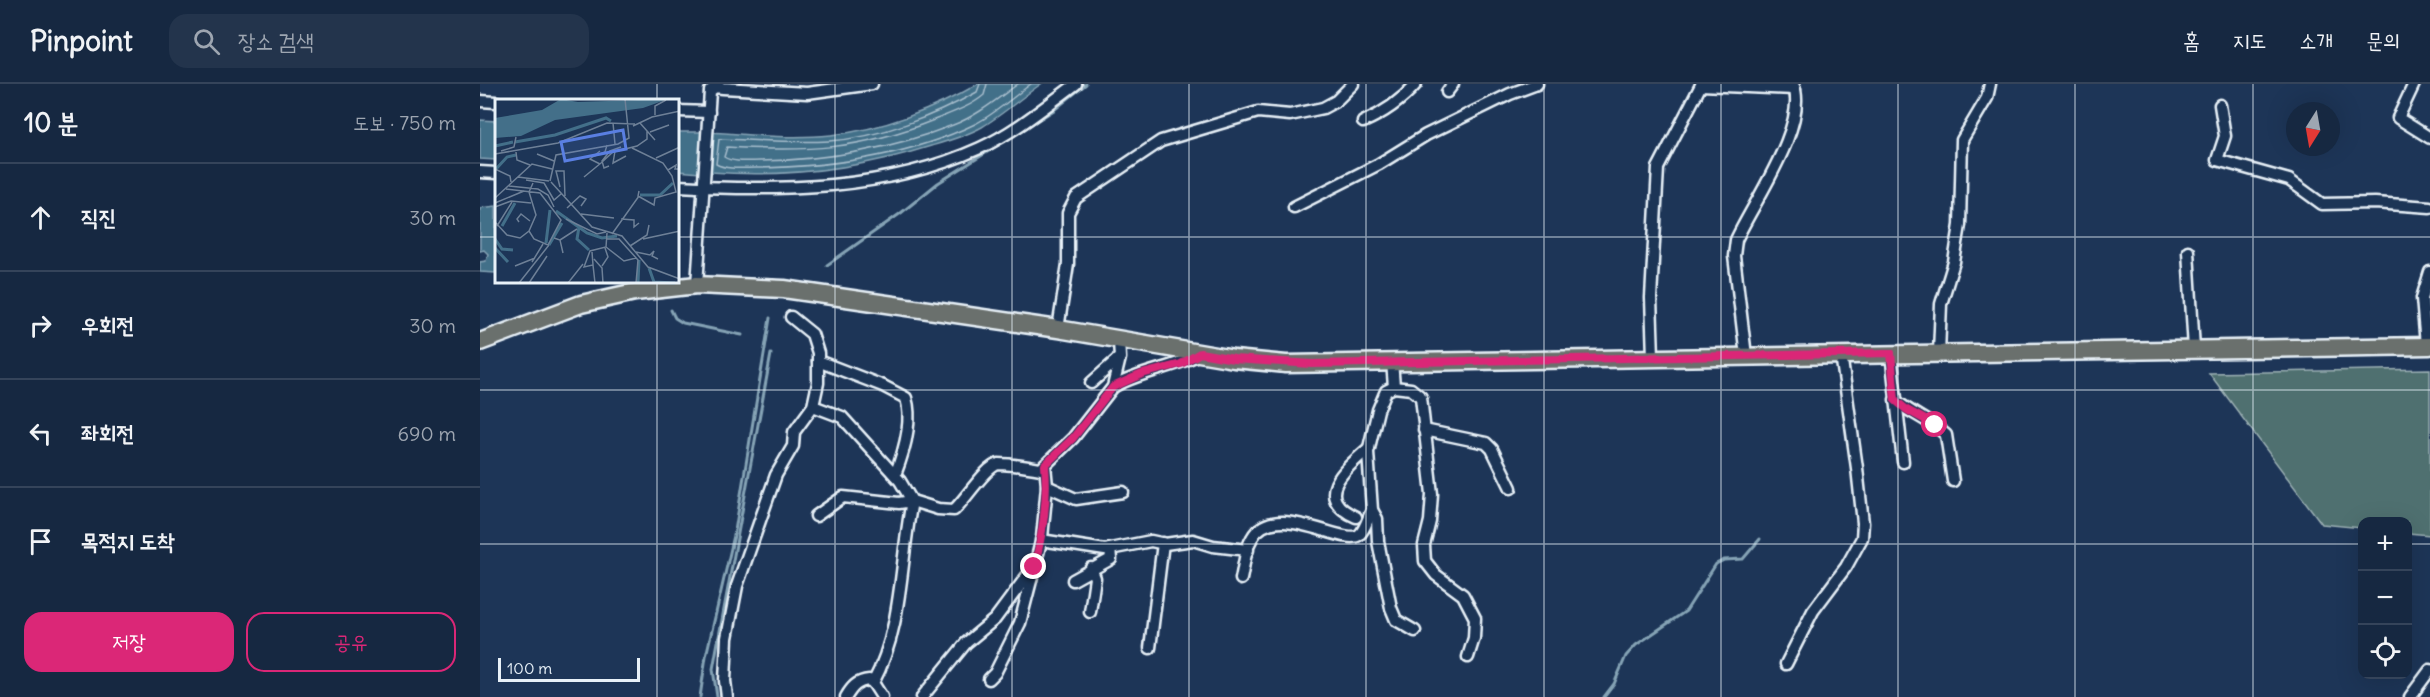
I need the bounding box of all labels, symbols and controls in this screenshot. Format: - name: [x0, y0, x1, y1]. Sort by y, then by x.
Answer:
- search box: [169, 14, 589, 68]
- text: Pinpoint: [30, 23, 133, 59]
- icon: search: [190, 25, 223, 58]
- text: 장소 검색: [238, 27, 314, 55]
- text: 홈: [2183, 27, 2200, 54]
- text: 지도: [2233, 27, 2266, 54]
- text: 소개: [2299, 27, 2333, 54]
- text: 문의: [2366, 27, 2400, 54]
- inset map: [495, 99, 680, 284]
- north arrow: [2286, 102, 2340, 156]
- text: 10 분: [24, 106, 79, 139]
- text: 도보 · 750 m: [353, 110, 456, 135]
- icon: ahead: [24, 201, 57, 234]
- text: 직진: [81, 203, 116, 231]
- text: 30 m: [409, 205, 456, 230]
- icon: right: [24, 309, 57, 342]
- text: 우회전: [81, 311, 134, 339]
- text: 30 m: [409, 313, 456, 338]
- route start: [1921, 411, 1947, 437]
- icon: left: [24, 417, 57, 450]
- text: 좌회전: [81, 419, 134, 447]
- text: 690 m: [398, 421, 456, 446]
- map controls: [2358, 517, 2412, 679]
- button: +: [2358, 517, 2412, 571]
- icon: arrive: [24, 525, 57, 558]
- text: 목적지 도착: [81, 527, 175, 555]
- route end: [1020, 553, 1046, 579]
- button: −: [2358, 571, 2412, 625]
- button: 저장: [24, 612, 234, 672]
- button: 공유: [246, 612, 456, 672]
- button: locate: [2358, 625, 2412, 679]
- scale bar: [498, 655, 640, 682]
- text: 100 m: [507, 658, 552, 678]

